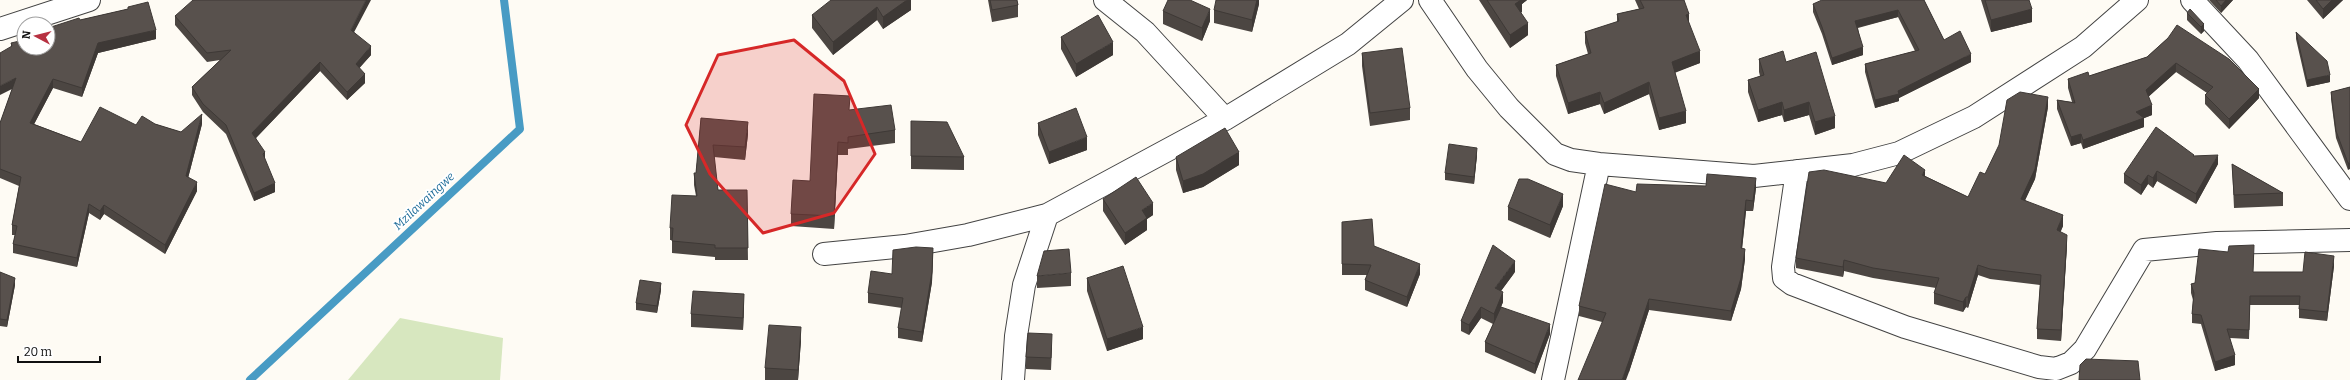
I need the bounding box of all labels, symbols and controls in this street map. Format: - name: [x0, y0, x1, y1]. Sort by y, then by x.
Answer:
- north arrow: [16, 16, 56, 56]
- text: N: [20, 29, 34, 40]
- water label: Mzilawaingwe: [391, 169, 457, 233]
- scale bar: [18, 338, 100, 364]
- text: 20 m: [24, 345, 53, 359]

